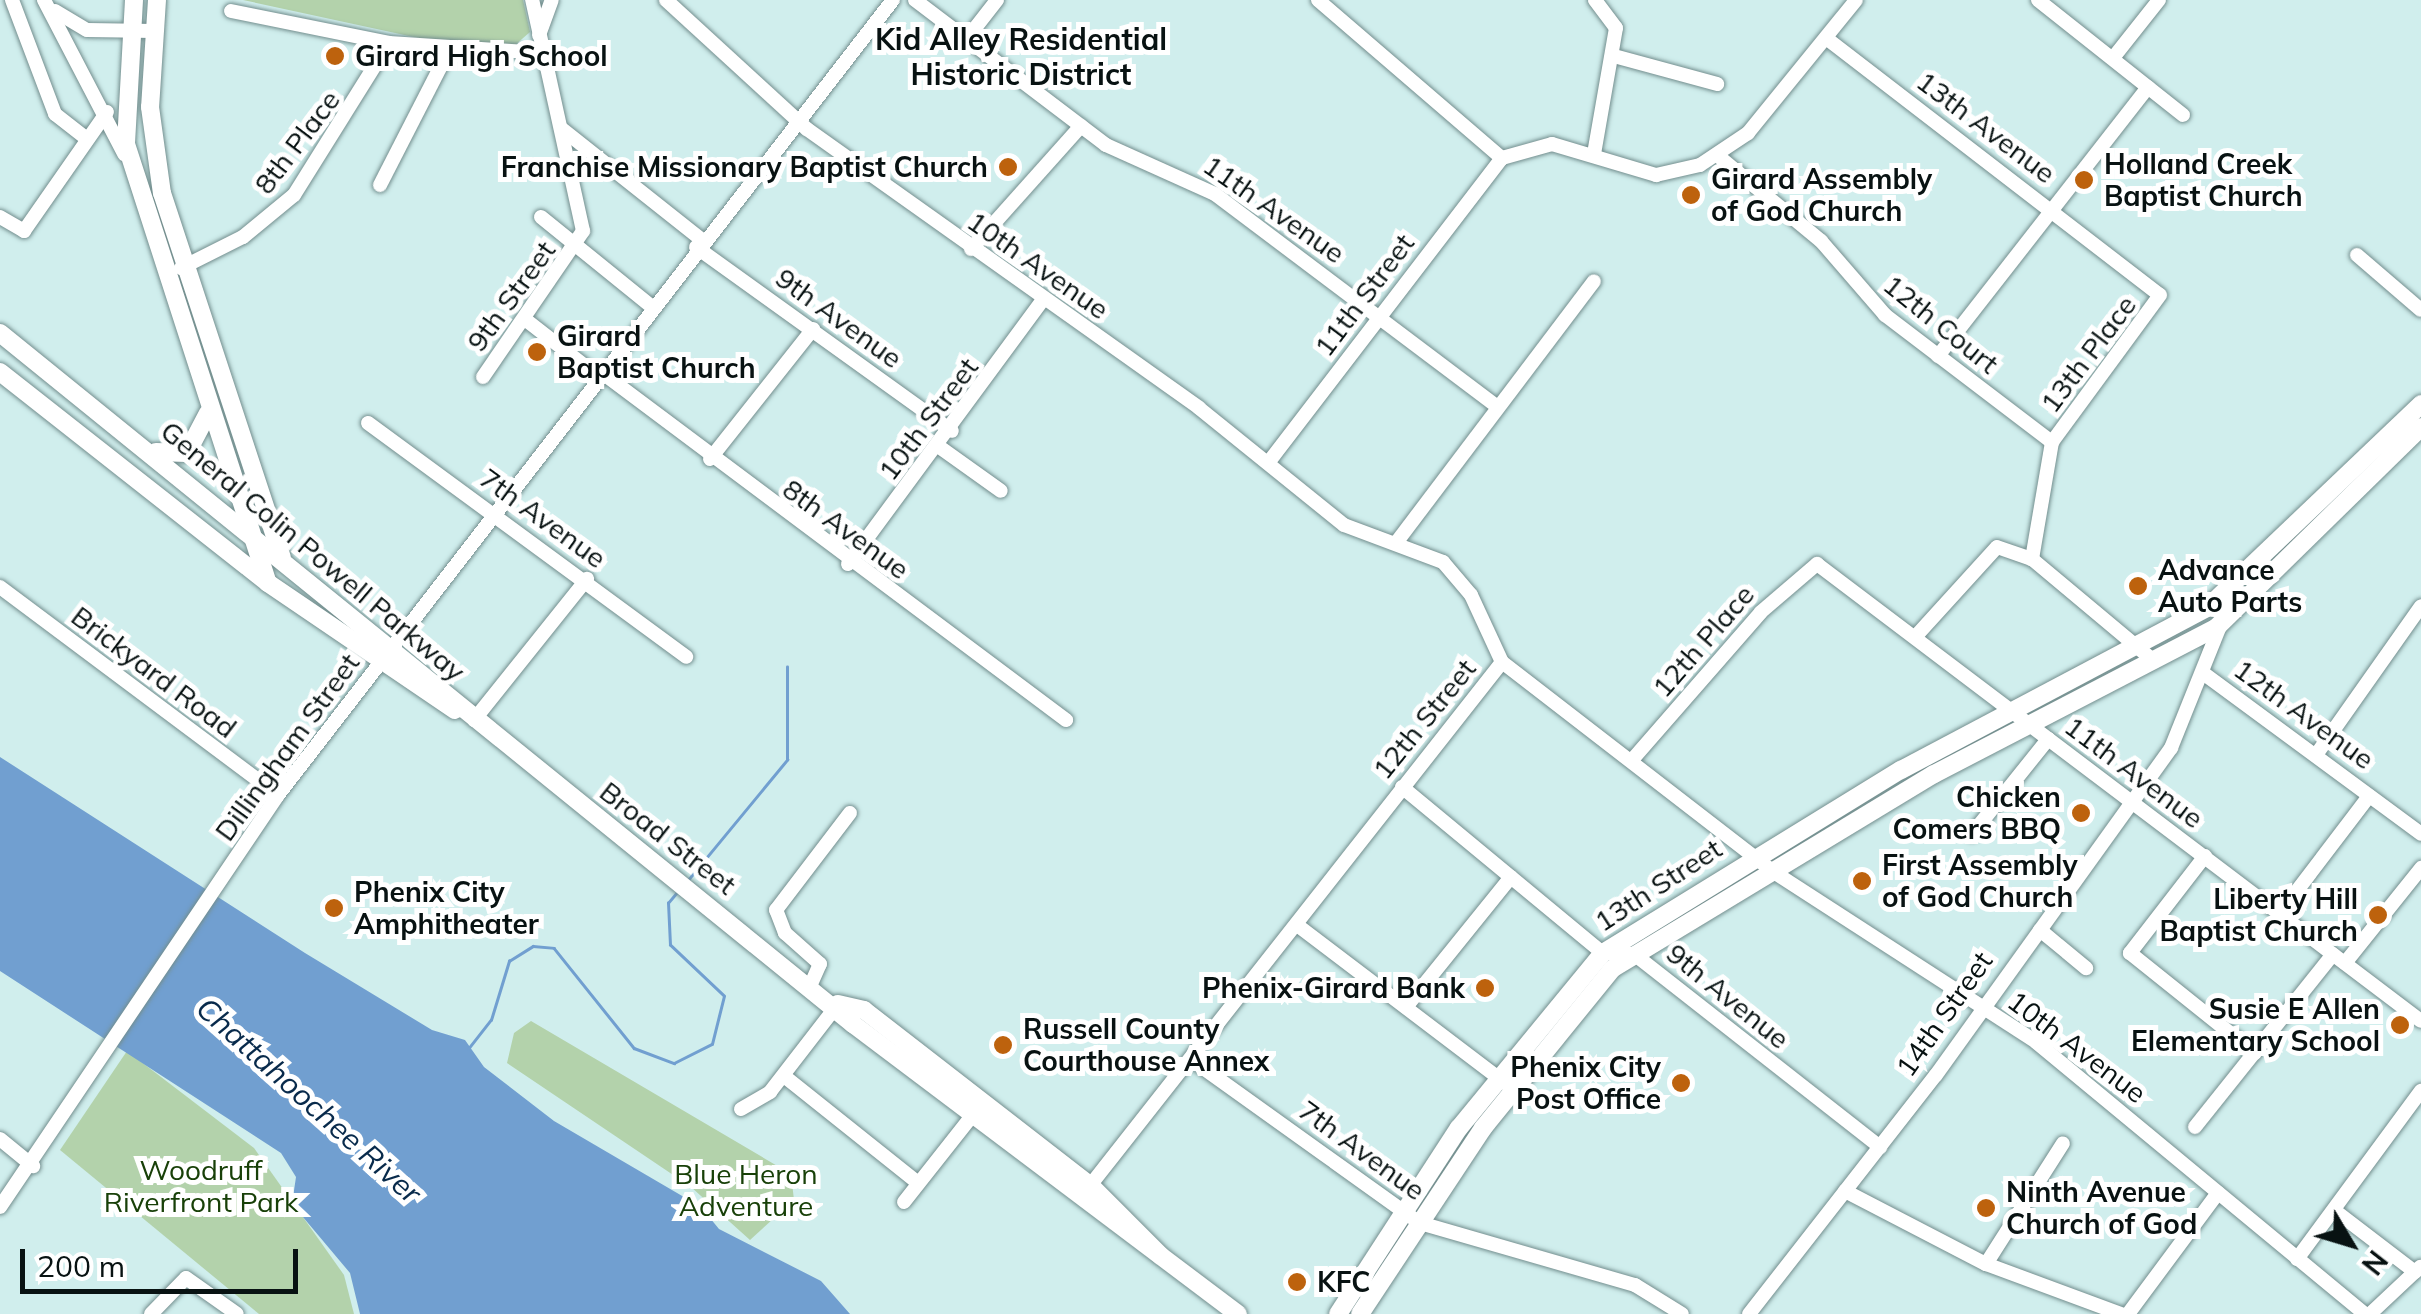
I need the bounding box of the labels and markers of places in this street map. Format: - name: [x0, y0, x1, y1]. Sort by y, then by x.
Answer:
- place label: Girard High School: [355, 39, 608, 73]
- marker: Girard High School: [324, 45, 346, 67]
- place label: Holland Creek Baptist Church: [2104, 147, 2303, 213]
- place label: Franchise Missionary Baptist Church: [501, 150, 988, 184]
- marker: Franchise Missionary Baptist Church: [997, 156, 1019, 178]
- place label: Girard Assembly of God Church: [1711, 162, 1932, 228]
- marker: Holland Creek Baptist Church: [2073, 169, 2095, 191]
- marker: Girard Assembly of God Church: [1680, 184, 1702, 206]
- place label: Girard Baptist Church: [557, 319, 756, 385]
- marker: Girard Baptist Church: [526, 341, 548, 363]
- place label: Advance Auto Parts: [2158, 553, 2302, 619]
- marker: Advance Auto Parts: [2127, 575, 2149, 597]
- place label: Chicken Comers BBQ: [1892, 780, 2061, 846]
- marker: Chicken Comers BBQ: [2070, 802, 2092, 824]
- place label: First Assembly of God Church: [1882, 848, 2078, 914]
- marker: First Assembly of God Church: [1851, 870, 1873, 892]
- place label: Phenix City Amphitheater: [354, 875, 539, 941]
- place label: Liberty Hill Baptist Church: [2159, 882, 2358, 948]
- marker: Phenix City Amphitheater: [323, 897, 345, 919]
- marker: Liberty Hill Baptist Church: [2367, 904, 2389, 926]
- place label: Phenix-Girard Bank: [1202, 971, 1465, 1005]
- marker: Phenix-Girard Bank: [1474, 977, 1496, 999]
- place label: Susie E Allen Elementary School: [2131, 992, 2380, 1058]
- place label: Russell County Courthouse Annex: [1023, 1012, 1269, 1078]
- marker: Susie E Allen Elementary School: [2389, 1014, 2411, 1036]
- marker: Russell County Courthouse Annex: [992, 1034, 1014, 1056]
- place label: Phenix City Post Office: [1510, 1050, 1661, 1116]
- marker: Phenix City Post Office: [1670, 1072, 1692, 1094]
- place label: Ninth Avenue Church of God: [2006, 1175, 2197, 1241]
- marker: Ninth Avenue Church of God: [1975, 1197, 1997, 1219]
- place label: KFC: [1317, 1265, 1370, 1299]
- marker: KFC: [1286, 1271, 1308, 1293]

